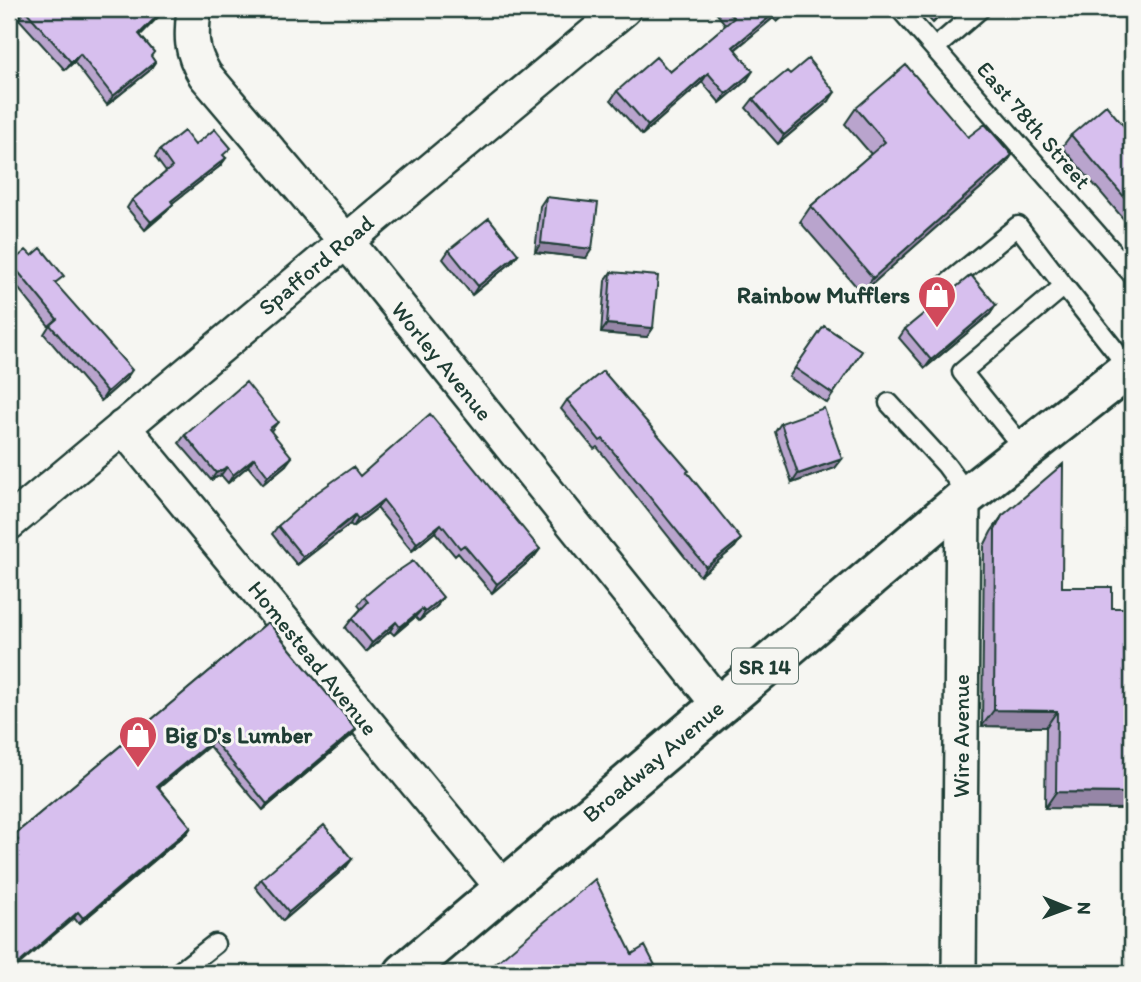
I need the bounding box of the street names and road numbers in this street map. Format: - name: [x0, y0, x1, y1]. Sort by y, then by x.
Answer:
- street label: East 78th Street: [971, 55, 1097, 195]
- street label: Spafford Road: [253, 208, 380, 321]
- street label: Worley Avenue: [385, 296, 499, 426]
- street label: Homestead Avenue: [242, 575, 384, 741]
- road number: SR 14: [732, 648, 798, 684]
- street label: Wire Avenue: [947, 674, 975, 798]
- street label: Broadway Avenue: [577, 694, 729, 828]

